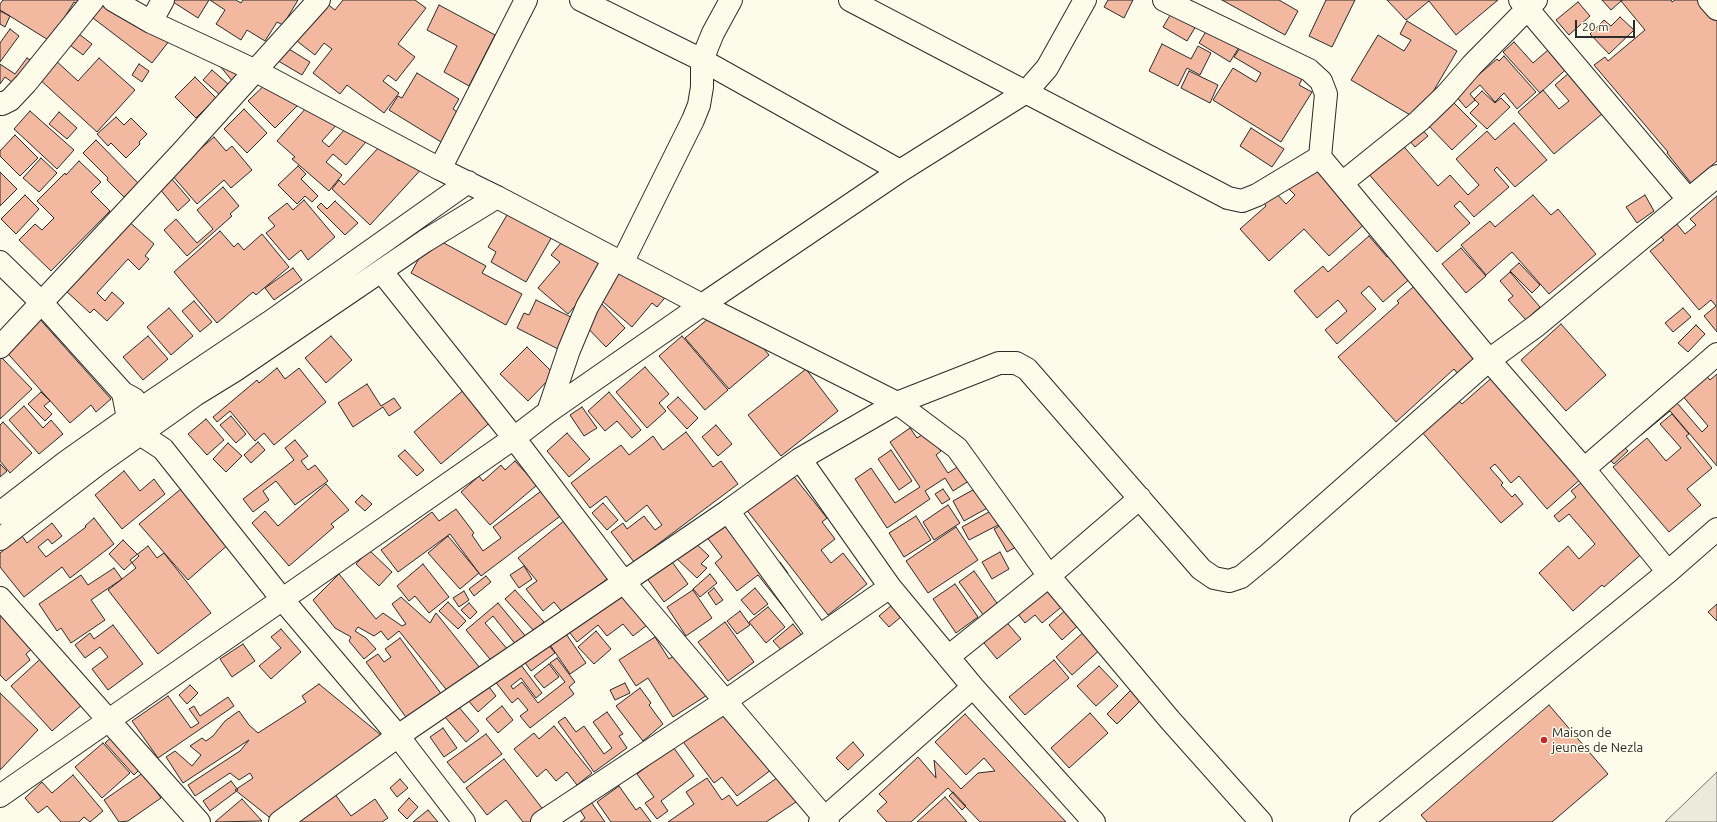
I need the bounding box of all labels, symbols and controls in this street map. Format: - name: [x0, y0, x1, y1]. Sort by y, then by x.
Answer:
- scale bar: [1577, 12, 1637, 38]
- text: 20 m: [1582, 20, 1609, 33]
- place label: Maison de jeunes de Nezla: [1552, 725, 1643, 756]
- marker: Maison de jeunes de Nezla: [1539, 735, 1549, 745]

